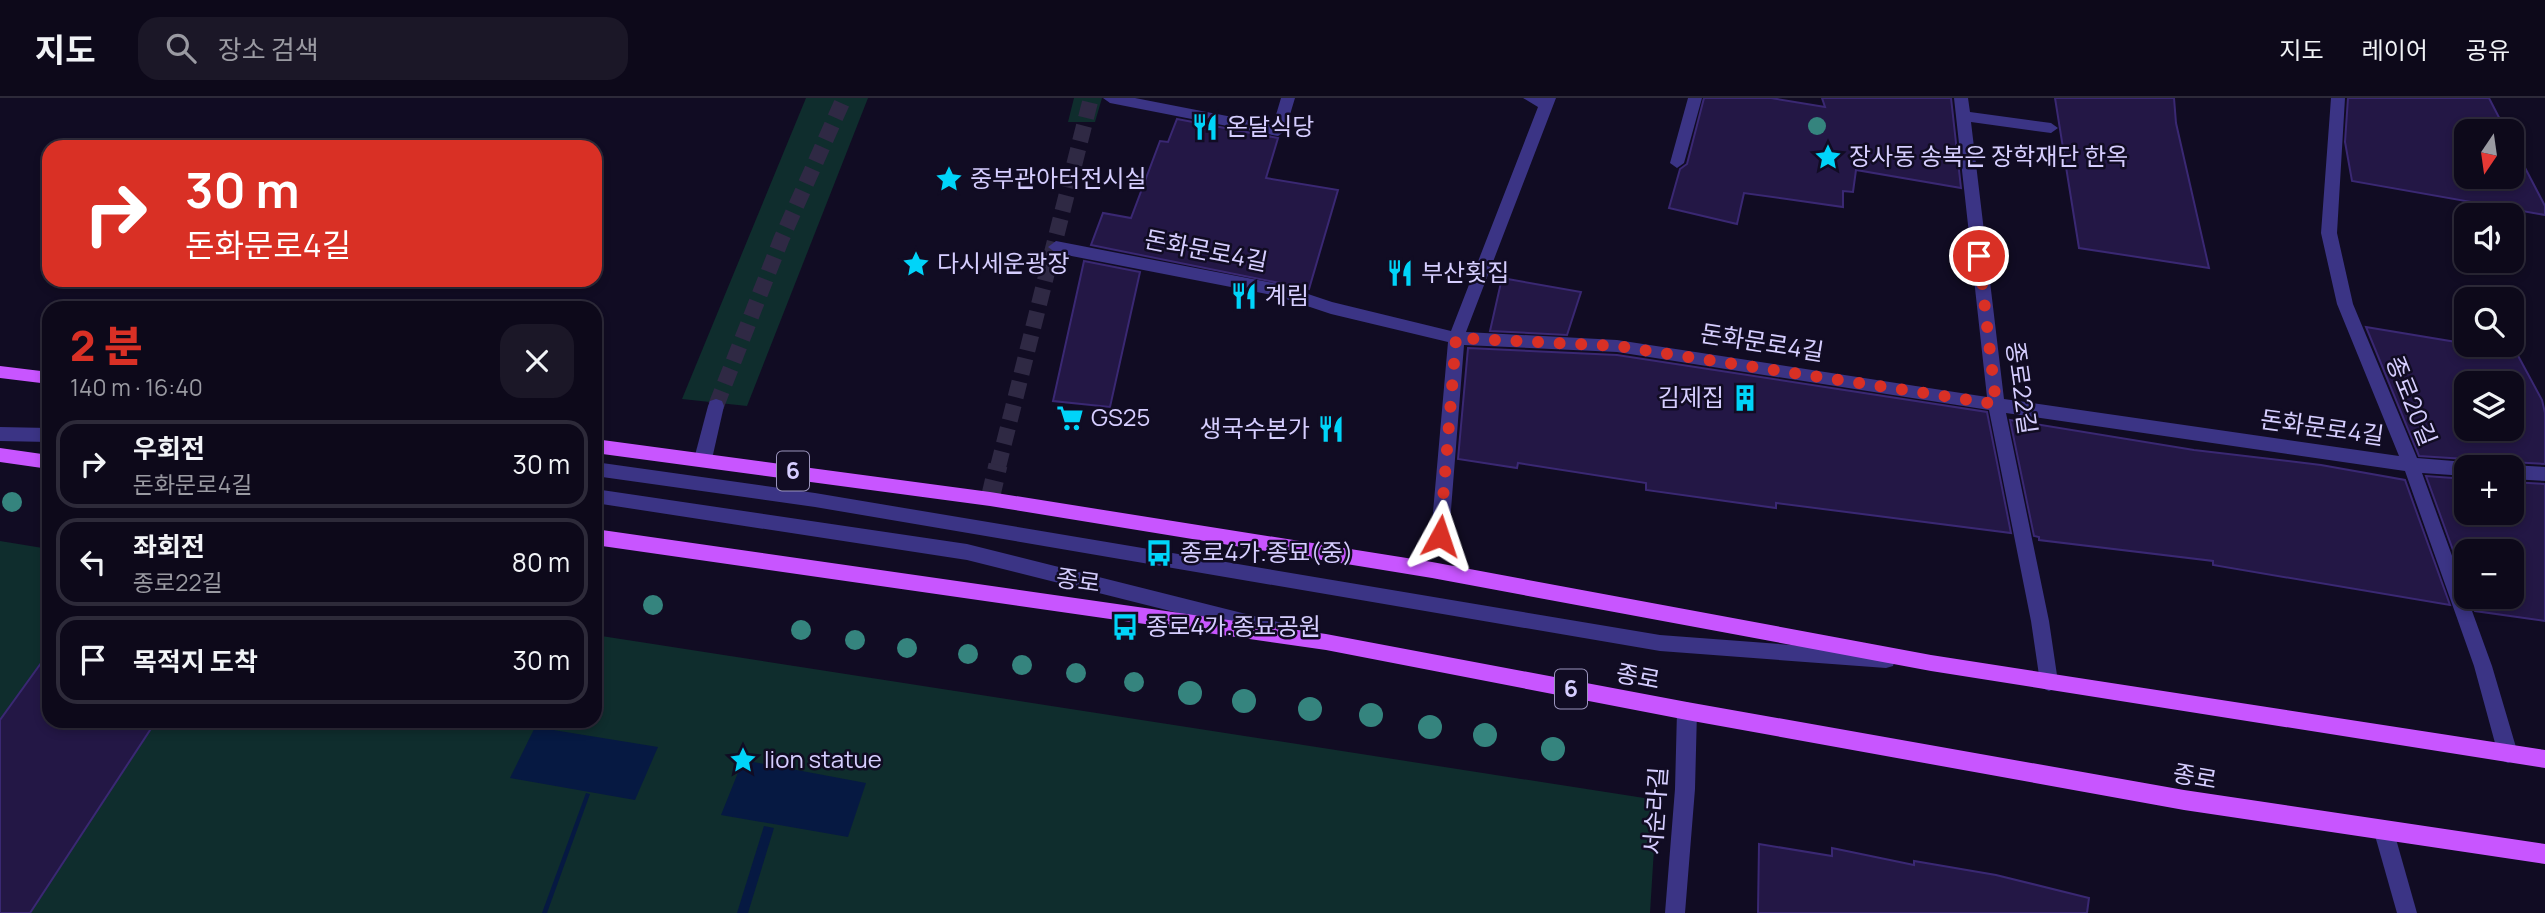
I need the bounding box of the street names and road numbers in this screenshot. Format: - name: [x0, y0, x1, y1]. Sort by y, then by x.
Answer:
- street label: 돈화문로4길: [1142, 221, 1271, 278]
- street label: 돈화문로4길: [1698, 315, 1826, 368]
- street label: 종로22길: [2000, 339, 2045, 436]
- street label: 종로20길: [2379, 350, 2445, 450]
- street label: 돈화문로4길: [2258, 402, 2386, 452]
- road number: 6: [777, 452, 809, 490]
- street label: 종로: [1054, 560, 1102, 599]
- street label: 종로: [1613, 655, 1663, 696]
- road number: 6: [1555, 670, 1587, 708]
- street label: 종로: [2171, 755, 2220, 796]
- street label: 서순라길: [1635, 766, 1674, 856]

